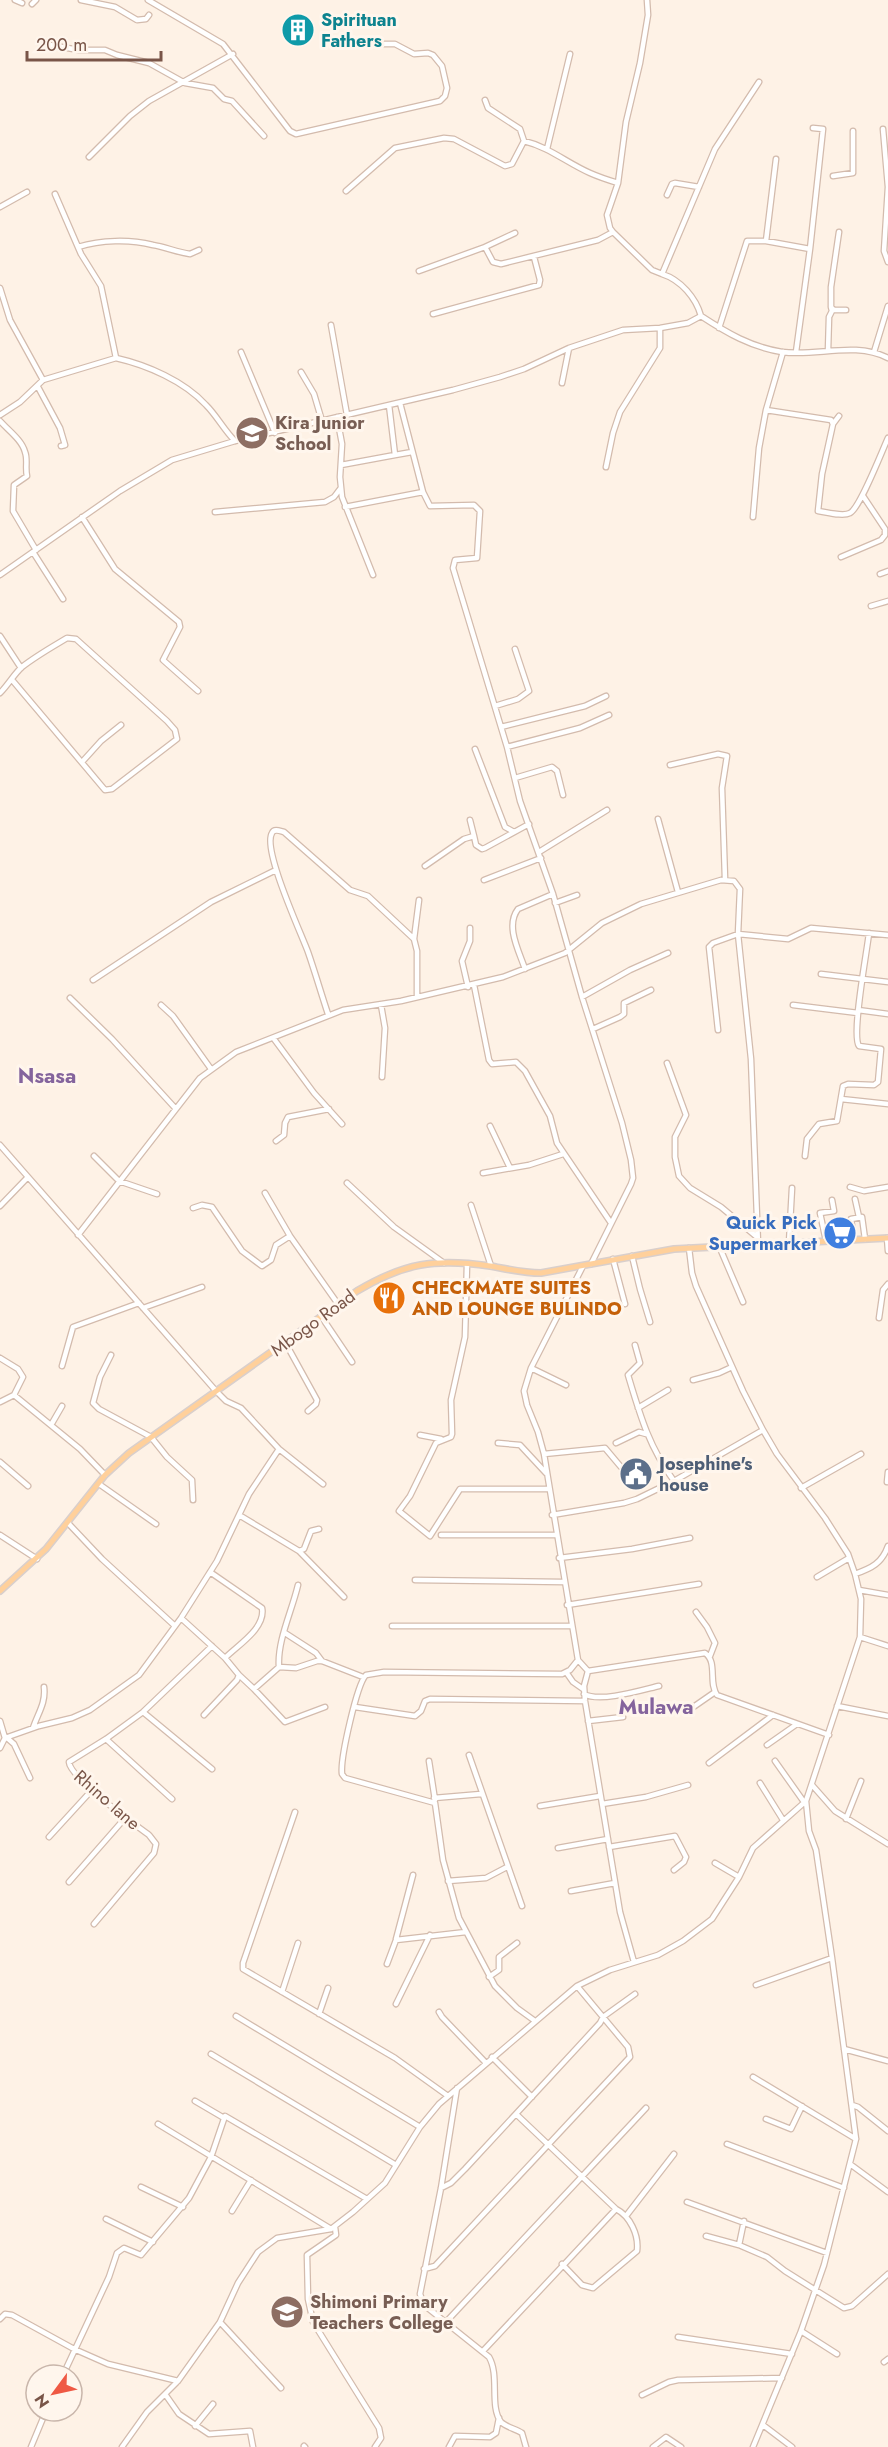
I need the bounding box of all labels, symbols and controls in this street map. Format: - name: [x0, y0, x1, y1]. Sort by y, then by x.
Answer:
- place label: Spirituan Fathers: [321, 7, 397, 54]
- building icon: Spirituan Fathers: [280, 12, 316, 48]
- scale bar: [27, 24, 160, 62]
- text: 200 m: [36, 32, 87, 58]
- place label: Kira Junior School: [275, 410, 365, 457]
- school or university icon: Kira Junior School: [234, 415, 270, 451]
- district label: Nsasa: [18, 1061, 76, 1091]
- place label: Quick Pick Supermarket: [709, 1210, 818, 1257]
- supermarket icon: Quick Pick Supermarket: [822, 1215, 858, 1251]
- place label: CHECKMATE SUITES AND LOUNGE BULINDO: [411, 1275, 622, 1322]
- restaurant icon: CHECKMATE SUITES AND LOUNGE BULINDO: [371, 1280, 407, 1316]
- street label: Mbogo Road: [265, 1283, 361, 1363]
- place label: Josephine's house: [656, 1451, 752, 1498]
- public building icon: Josephine's house: [618, 1456, 654, 1492]
- district label: Mulawa: [619, 1692, 693, 1722]
- street label: Rhino lane: [68, 1764, 146, 1836]
- place label: Shimoni Primary Teachers College: [310, 2289, 453, 2336]
- school or university icon: Shimoni Primary Teachers College: [269, 2294, 305, 2330]
- north arrow: [24, 2363, 84, 2423]
- text: N: [29, 2389, 55, 2412]

